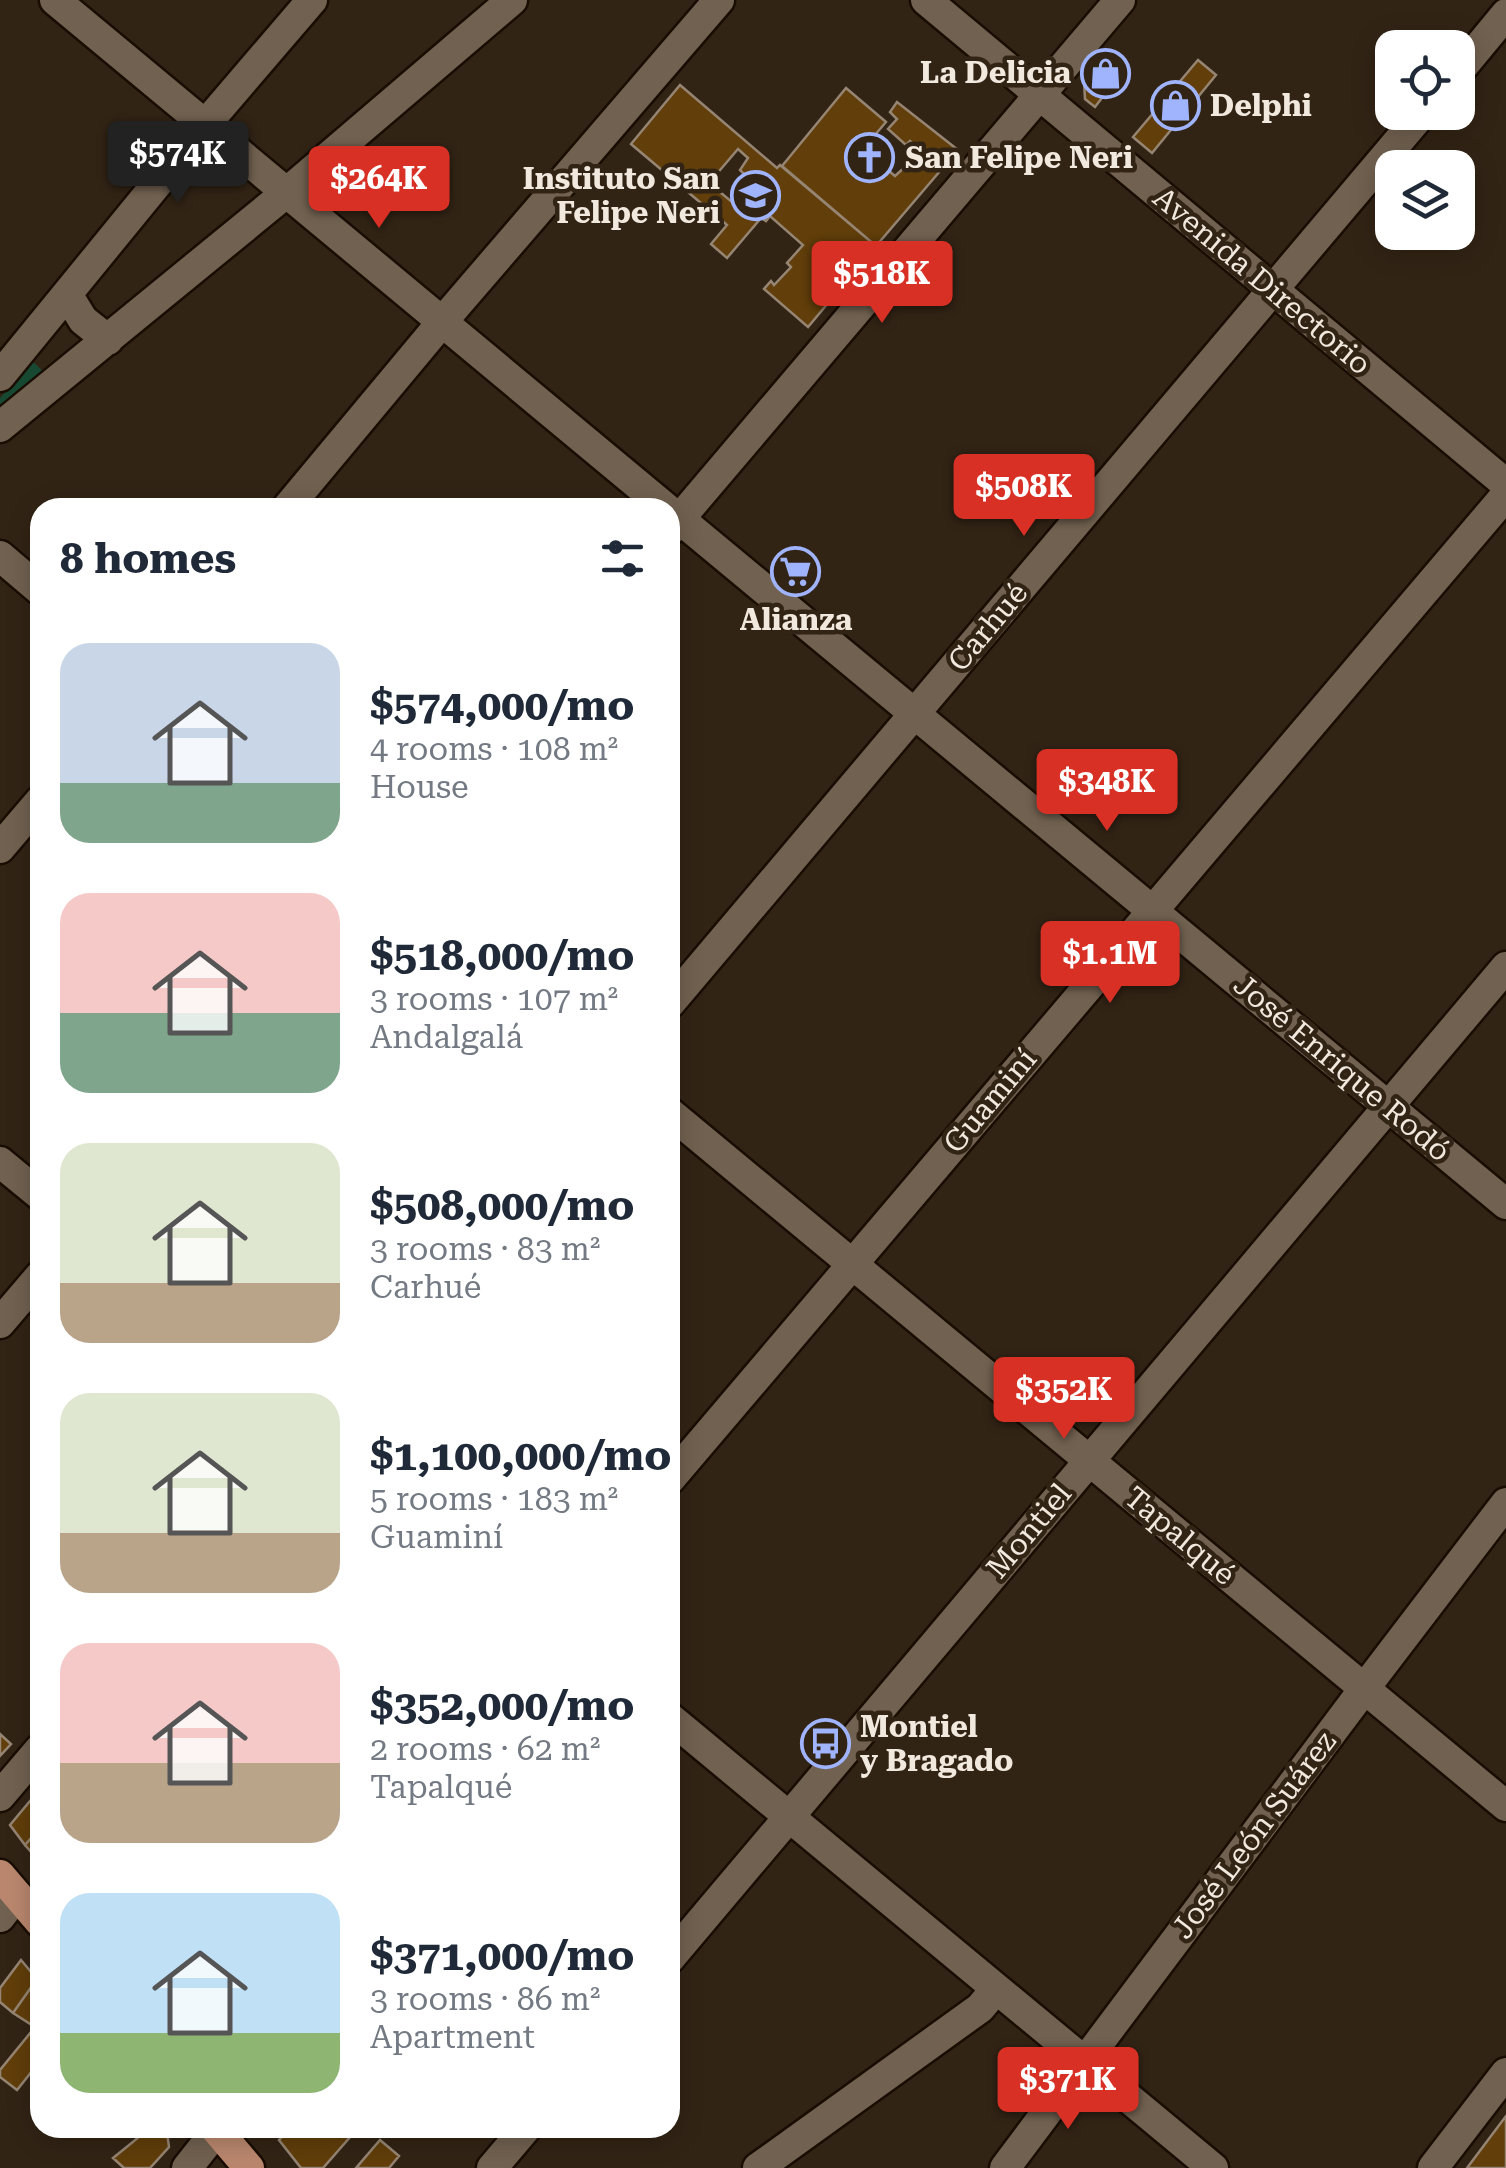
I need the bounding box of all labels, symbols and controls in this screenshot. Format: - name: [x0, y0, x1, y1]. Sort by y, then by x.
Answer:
- map controls: [1375, 30, 1475, 250]
- button: locate: [1375, 30, 1475, 130]
- shop icon: La Delicia: [1080, 47, 1132, 99]
- place label: La Delicia: [920, 55, 1071, 90]
- shop icon: Delphi: [1149, 80, 1201, 132]
- place label: Delphi: [1210, 88, 1312, 123]
- pin: $574K: [108, 121, 248, 206]
- church icon: San Felipe Neri: [844, 132, 896, 184]
- text: $574K: [130, 134, 226, 172]
- place label: San Felipe Neri: [905, 140, 1133, 175]
- pin: $264K: [309, 146, 449, 231]
- button: layers: [1375, 150, 1475, 250]
- text: $264K: [331, 159, 427, 197]
- place label: Instituto San Felipe Neri: [523, 161, 720, 230]
- school or university icon: Instituto San Felipe Neri: [729, 170, 781, 222]
- street label: Avenida Directorio: [1146, 179, 1378, 382]
- pin: $518K: [812, 241, 952, 326]
- text: $518K: [834, 254, 930, 292]
- pin: $508K: [954, 454, 1094, 539]
- text: $508K: [976, 467, 1072, 505]
- icon: filters: [595, 531, 650, 586]
- text: 8 homes: [60, 534, 236, 583]
- supermarket icon: Alianza: [770, 545, 822, 597]
- street label: Carhué: [941, 575, 1035, 678]
- place label: Alianza: [740, 602, 853, 637]
- text: $574,000/mo: [370, 681, 634, 730]
- icon: home: [140, 683, 260, 803]
- text: 4 rooms · 108 m²: [370, 730, 618, 768]
- pin: $348K: [1037, 749, 1177, 834]
- text: $348K: [1059, 762, 1155, 800]
- text: House: [370, 768, 469, 806]
- pin: $1.1M: [1040, 921, 1180, 1006]
- text: $518,000/mo: [370, 931, 634, 980]
- icon: home: [140, 933, 260, 1053]
- text: $1.1M: [1063, 934, 1157, 972]
- street label: José Enrique Rodó: [1227, 967, 1458, 1168]
- text: 3 rooms · 107 m²: [370, 980, 618, 1018]
- text: Andalgalá: [370, 1018, 523, 1056]
- street label: Guaminí: [936, 1042, 1043, 1160]
- text: $508,000/mo: [370, 1181, 634, 1230]
- icon: home: [140, 1183, 260, 1303]
- text: 3 rooms · 83 m²: [370, 1230, 600, 1268]
- text: Carhué: [370, 1268, 481, 1306]
- pin: $352K: [994, 1357, 1134, 1442]
- text: $352K: [1016, 1370, 1112, 1408]
- text: $1,100,000/mo: [370, 1431, 671, 1480]
- icon: home: [140, 1433, 260, 1553]
- street label: Montiel: [979, 1476, 1078, 1585]
- street label: Tapalqué: [1118, 1479, 1243, 1592]
- text: 5 rooms · 183 m²: [370, 1480, 618, 1518]
- text: Guaminí: [370, 1518, 503, 1556]
- text: $352,000/mo: [370, 1681, 634, 1730]
- icon: home: [140, 1683, 260, 1803]
- place label: Montiel y Bragado: [860, 1709, 1013, 1778]
- bus stop icon: Montiel y Bragado: [799, 1718, 851, 1770]
- street label: José León Suárez: [1164, 1724, 1343, 1945]
- text: 2 rooms · 62 m²: [370, 1730, 600, 1768]
- text: Tapalqué: [370, 1768, 512, 1806]
- text: $371,000/mo: [370, 1931, 634, 1980]
- icon: home: [140, 1933, 260, 2053]
- text: 3 rooms · 86 m²: [370, 1980, 600, 2018]
- text: Apartment: [370, 2018, 535, 2056]
- pin: $371K: [998, 2047, 1138, 2132]
- text: $371K: [1020, 2060, 1116, 2098]

